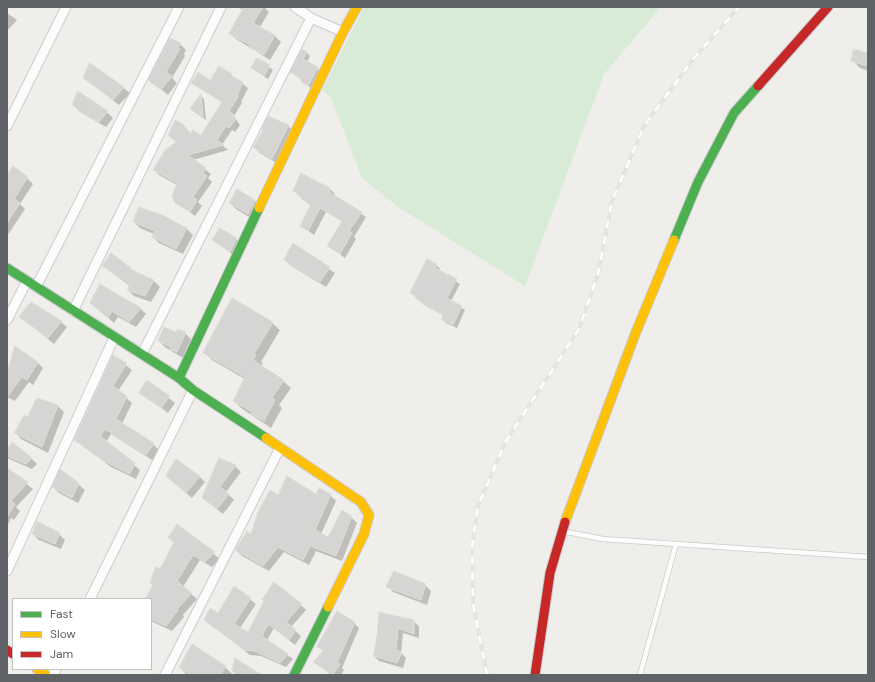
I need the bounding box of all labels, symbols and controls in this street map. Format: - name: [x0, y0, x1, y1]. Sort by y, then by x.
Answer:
- legend: [12, 598, 152, 670]
- text: Fast: [50, 606, 73, 622]
- text: Slow: [50, 626, 76, 642]
- text: Jam: [50, 646, 73, 662]

